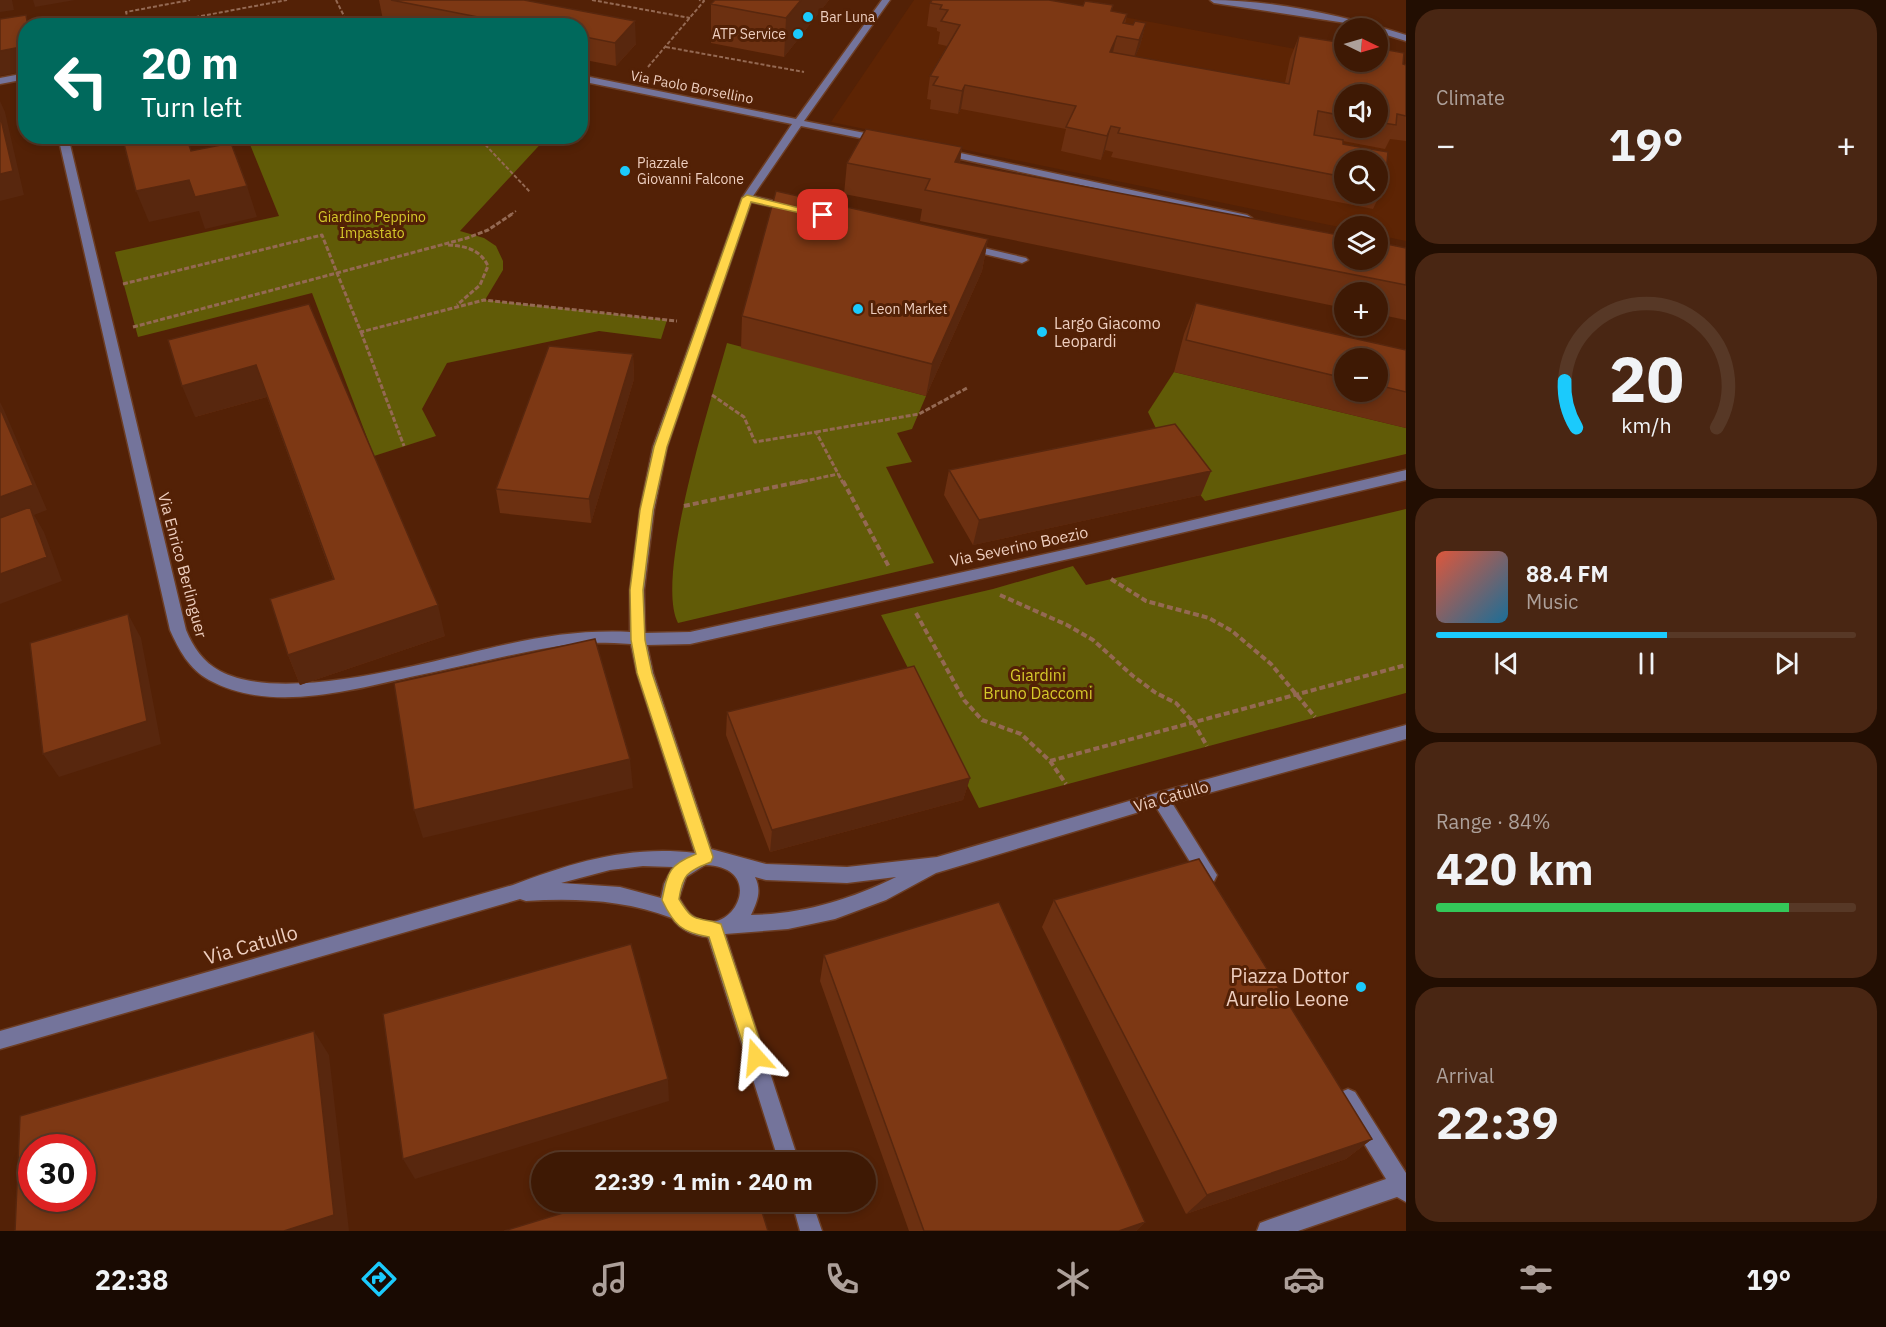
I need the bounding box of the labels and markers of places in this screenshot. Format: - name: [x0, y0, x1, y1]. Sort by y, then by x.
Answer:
- place label: Bar Luna: [820, 8, 876, 26]
- marker: Bar Luna: [801, 10, 815, 24]
- place label: ATP Service: [712, 25, 786, 43]
- marker: ATP Service: [791, 27, 805, 41]
- place label: Piazzale Giovanni Falcone: [637, 154, 744, 188]
- marker: Piazzale Giovanni Falcone: [618, 164, 632, 178]
- pin: [797, 189, 848, 240]
- place label: Leon Market: [870, 300, 947, 318]
- marker: Leon Market: [851, 302, 865, 316]
- place label: Largo Giacomo Leopardi: [1054, 313, 1161, 351]
- marker: Largo Giacomo Leopardi: [1035, 325, 1049, 339]
- place label: Piazza Dottor Aurelio Leone: [1226, 962, 1349, 1012]
- marker: Piazza Dottor Aurelio Leone: [1354, 980, 1368, 994]

